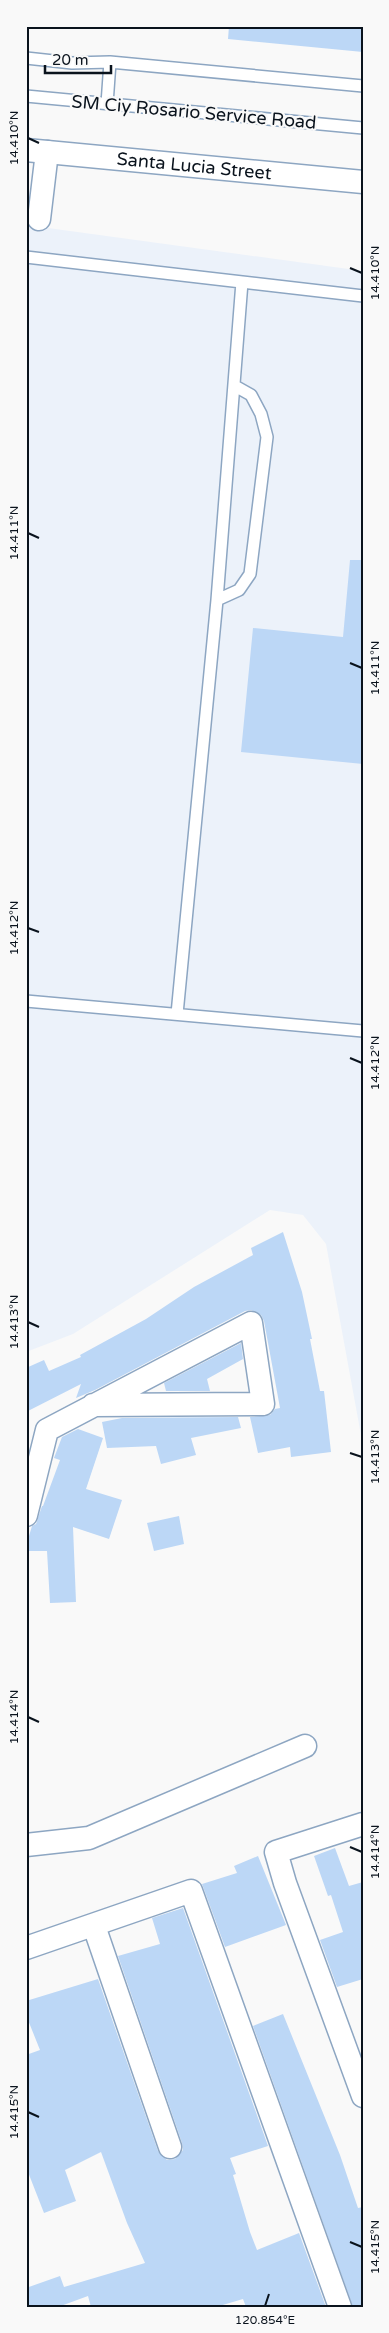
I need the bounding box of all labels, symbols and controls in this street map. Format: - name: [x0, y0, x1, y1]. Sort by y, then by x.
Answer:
- scale bar: [45, 42, 111, 74]
- text: 20 m: [52, 51, 89, 69]
- street label: SM Ciy Rosario Service Road: [71, 90, 317, 134]
- text: 14.410°N: [7, 111, 21, 165]
- street label: Santa Lucia Street: [116, 148, 273, 184]
- text: 14.410°N: [368, 246, 382, 300]
- text: 14.411°N: [7, 506, 21, 560]
- text: 14.411°N: [368, 641, 382, 695]
- text: 14.412°N: [7, 901, 21, 955]
- text: 14.412°N: [368, 1036, 382, 1090]
- text: 14.413°N: [7, 1295, 21, 1349]
- text: 14.413°N: [368, 1430, 382, 1484]
- text: 14.414°N: [7, 1690, 21, 1744]
- text: 14.414°N: [368, 1825, 382, 1879]
- text: 14.415°N: [7, 2085, 21, 2139]
- text: 14.415°N: [368, 2220, 382, 2274]
- text: 120.854°E: [235, 2313, 296, 2327]

